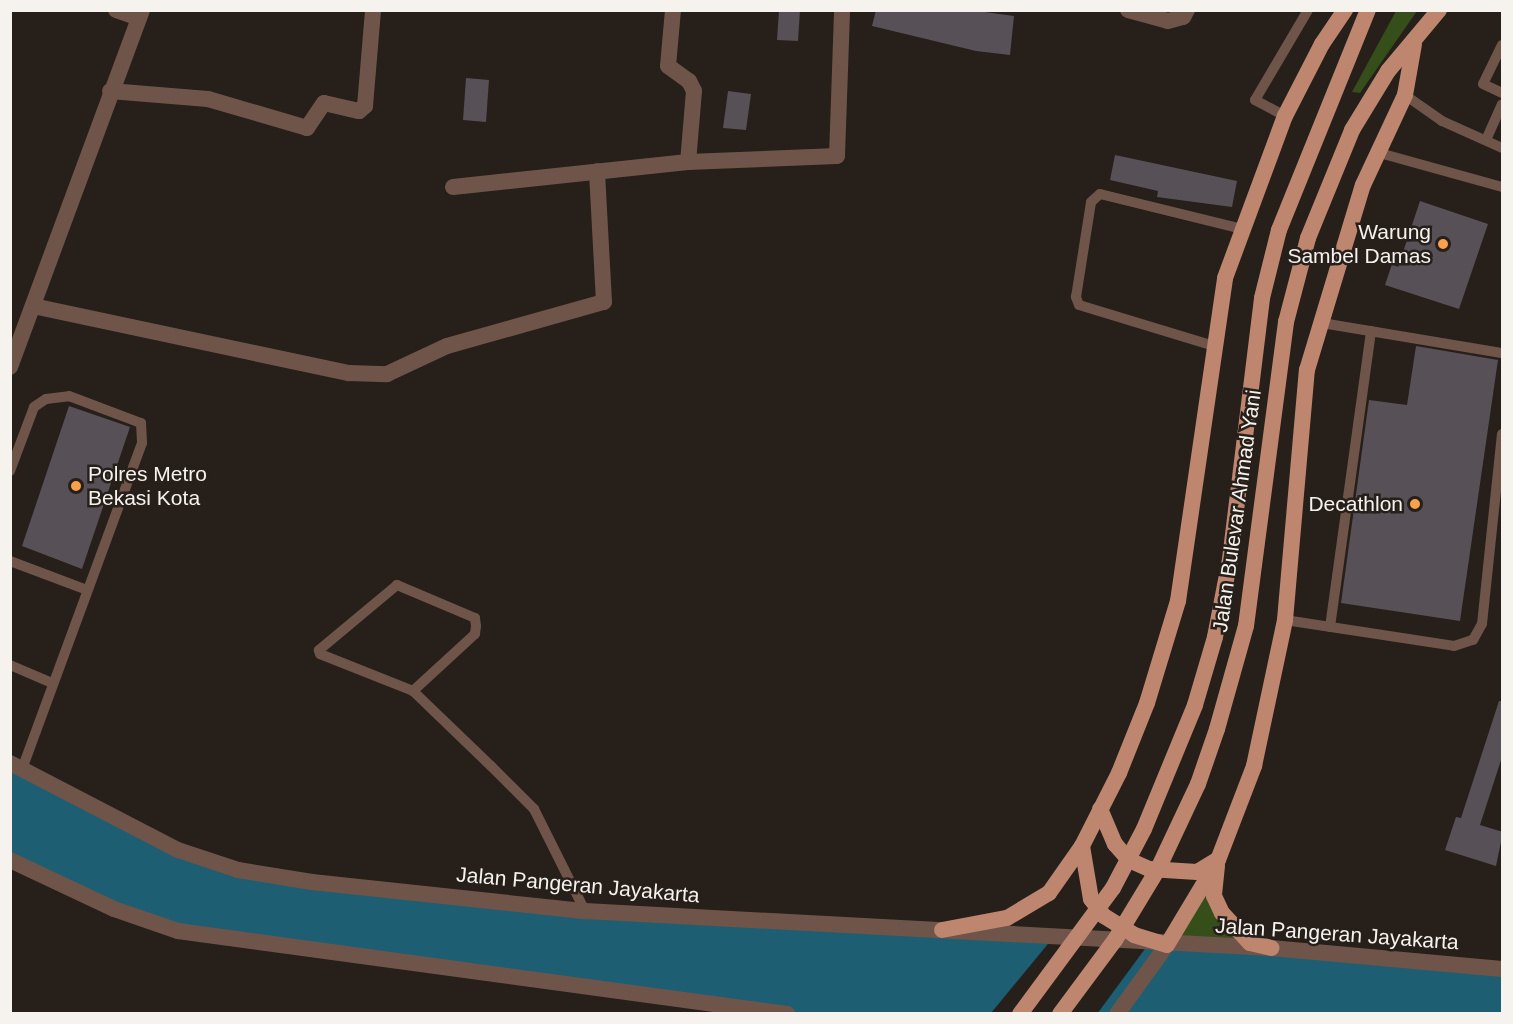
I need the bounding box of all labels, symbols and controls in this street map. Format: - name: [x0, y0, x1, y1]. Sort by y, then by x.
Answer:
- place label: Warung Sambel Damas: [1287, 219, 1431, 269]
- marker: Warung Sambel Damas: [1436, 237, 1450, 251]
- street label: Jalan Bulevar Ahmad Yani: [1207, 387, 1267, 635]
- place label: Polres Metro Bekasi Kota: [88, 461, 207, 511]
- marker: Polres Metro Bekasi Kota: [69, 479, 83, 493]
- place label: Decathlon: [1308, 491, 1403, 517]
- marker: Decathlon: [1408, 497, 1422, 511]
- street label: Jalan Pangeran Jayakarta: [455, 862, 701, 908]
- street label: Jalan Pangeran Jayakarta: [1214, 913, 1460, 955]

